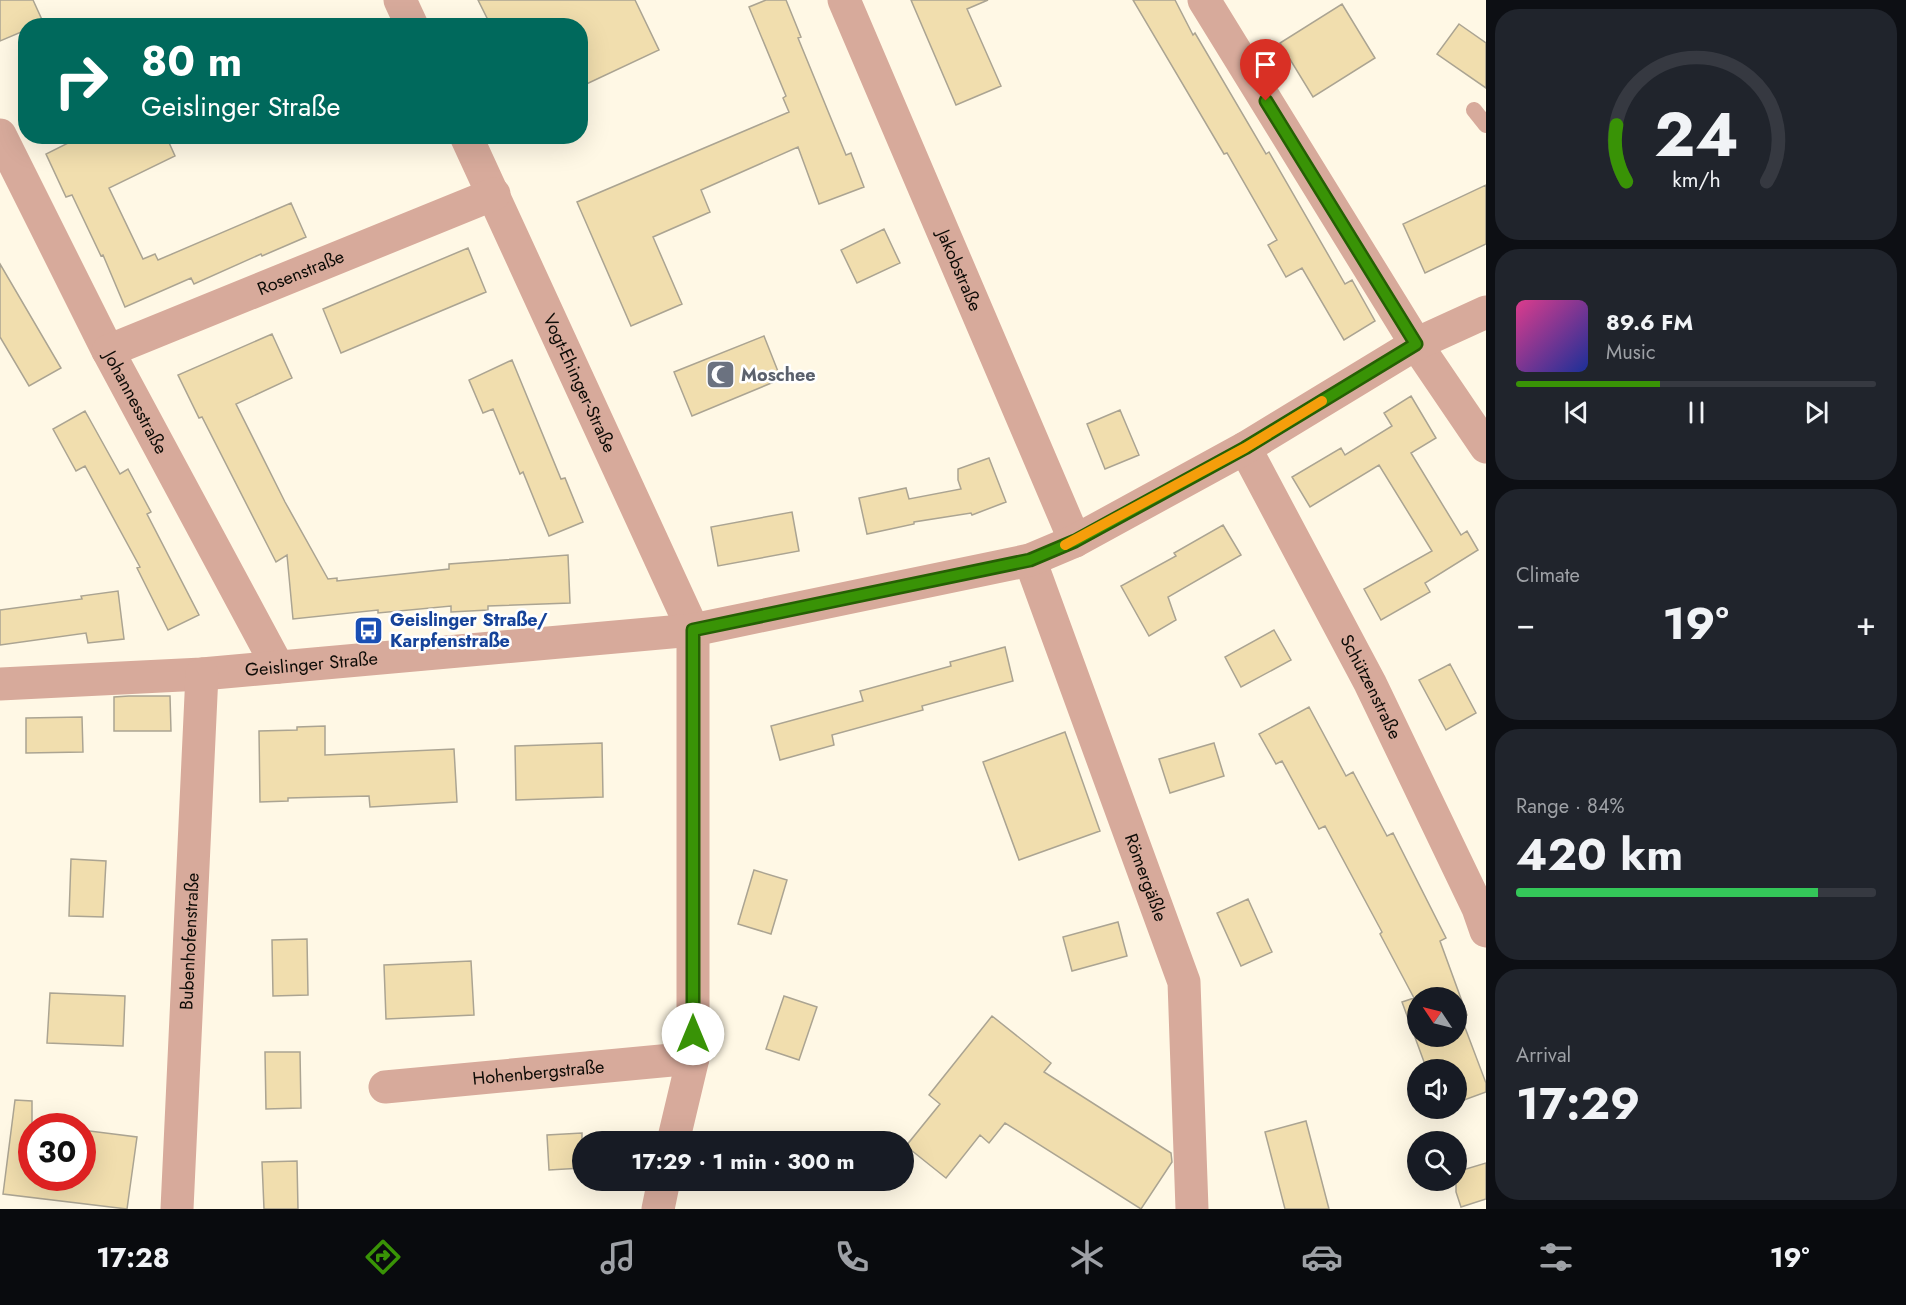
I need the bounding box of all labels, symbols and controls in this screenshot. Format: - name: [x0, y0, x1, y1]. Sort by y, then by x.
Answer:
- text: 80 m: [141, 31, 242, 92]
- pin: [1240, 39, 1291, 101]
- icon: right: [42, 42, 120, 120]
- icon: arrive: [1249, 48, 1282, 81]
- text: Geislinger Straße: [141, 87, 340, 126]
- text: 24: [1654, 89, 1738, 179]
- text: km/h: [1672, 164, 1720, 195]
- street label: Jakobstraße: [930, 224, 988, 315]
- street label: Rosenstraße: [253, 243, 348, 302]
- text: 89.6 FM: [1606, 306, 1693, 338]
- street label: Vogt-Ehinger-Straße: [536, 309, 623, 457]
- text: Music: [1606, 338, 1656, 367]
- street label: Johannesstraße: [96, 345, 174, 459]
- mosque icon: Moschee: [704, 359, 736, 391]
- place label: Moschee: [741, 362, 816, 388]
- icon: previous: [1560, 396, 1593, 429]
- icon: pause: [1680, 396, 1713, 429]
- icon: next: [1800, 396, 1833, 429]
- text: Climate: [1516, 561, 1580, 590]
- text: 19°: [1662, 591, 1729, 656]
- text: −: [1516, 600, 1535, 647]
- text: +: [1856, 600, 1876, 647]
- place label: Geislinger Straße/ Karpfenstraße: [390, 607, 548, 654]
- bus stop icon: Geislinger Straße/ Karpfenstraße: [353, 614, 385, 646]
- street label: Schützenstraße: [1333, 630, 1408, 744]
- street label: Geislinger Straße: [244, 645, 379, 683]
- text: Range · 84%: [1516, 792, 1625, 821]
- text: 420 km: [1516, 822, 1683, 887]
- street label: Römergäßle: [1118, 830, 1174, 925]
- street label: Bubenhofenstraße: [173, 872, 206, 1011]
- north arrow: [1407, 987, 1467, 1047]
- map controls: [1407, 987, 1467, 1191]
- position arrow: [661, 1002, 725, 1066]
- text: Arrival: [1516, 1041, 1571, 1070]
- street label: Hohenbergstraße: [471, 1053, 606, 1092]
- button: sound: [1407, 1059, 1467, 1119]
- text: 17:29: [1516, 1071, 1640, 1136]
- speed limit sign: 30: [18, 1113, 96, 1191]
- button: search: [1407, 1131, 1467, 1191]
- text: 17:29 · 1 min · 300 m: [631, 1145, 855, 1177]
- icon: directions: [362, 1236, 404, 1278]
- icon: music: [597, 1236, 639, 1278]
- icon: phone: [831, 1236, 873, 1278]
- icon: climate: [1066, 1236, 1108, 1278]
- icon: car: [1301, 1236, 1343, 1278]
- icon: filters: [1535, 1236, 1577, 1278]
- text: 17:28: [96, 1238, 170, 1277]
- text: 19°: [1770, 1238, 1810, 1277]

